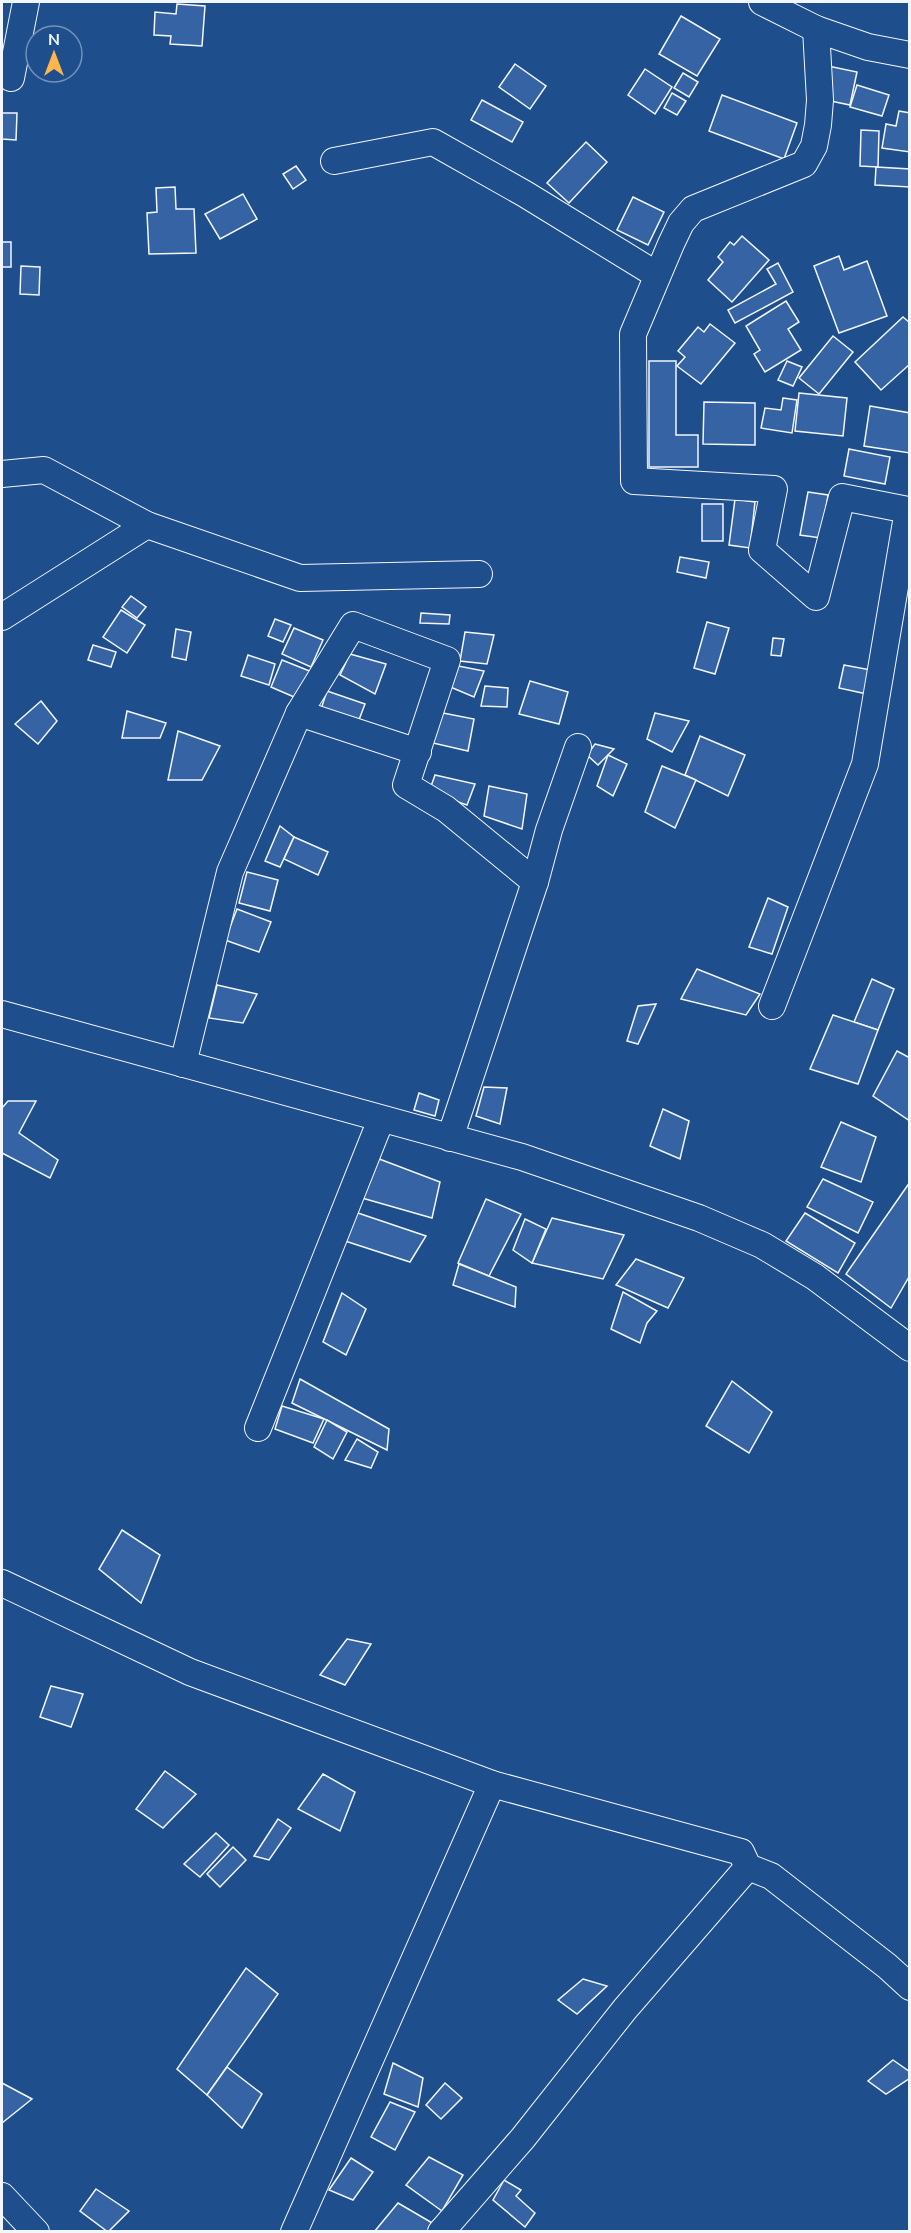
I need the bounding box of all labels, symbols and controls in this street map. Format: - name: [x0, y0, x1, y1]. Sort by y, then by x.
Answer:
- north arrow: [24, 24, 84, 84]
- text: N: [48, 29, 60, 51]

